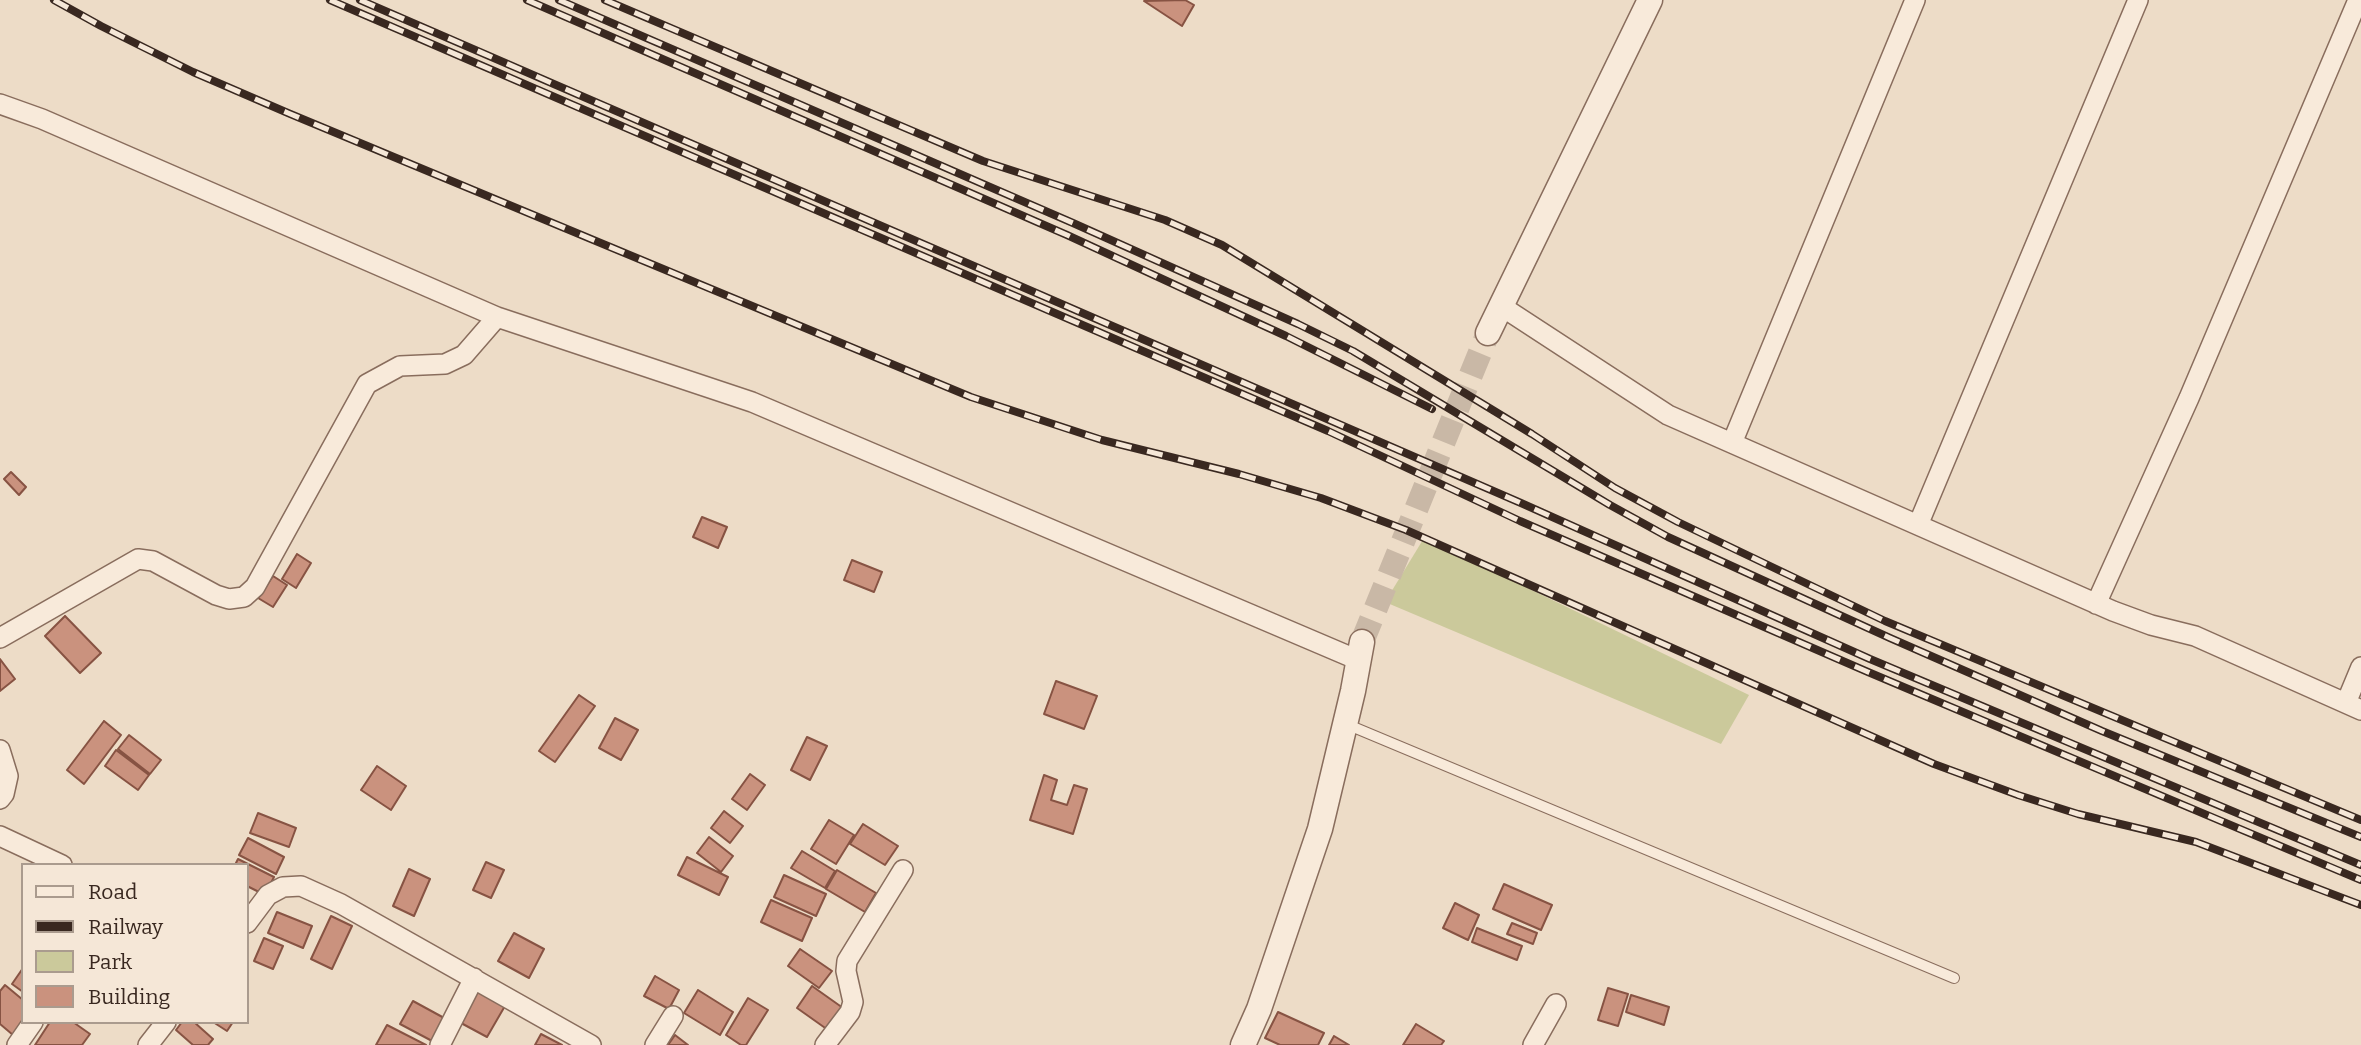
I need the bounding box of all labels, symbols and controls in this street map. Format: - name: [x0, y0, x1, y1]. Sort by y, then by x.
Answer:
- legend: [21, 863, 248, 1024]
- text: Road: [88, 879, 137, 905]
- text: Railway: [88, 914, 163, 940]
- text: Park: [88, 949, 132, 975]
- text: Building: [88, 984, 170, 1010]

